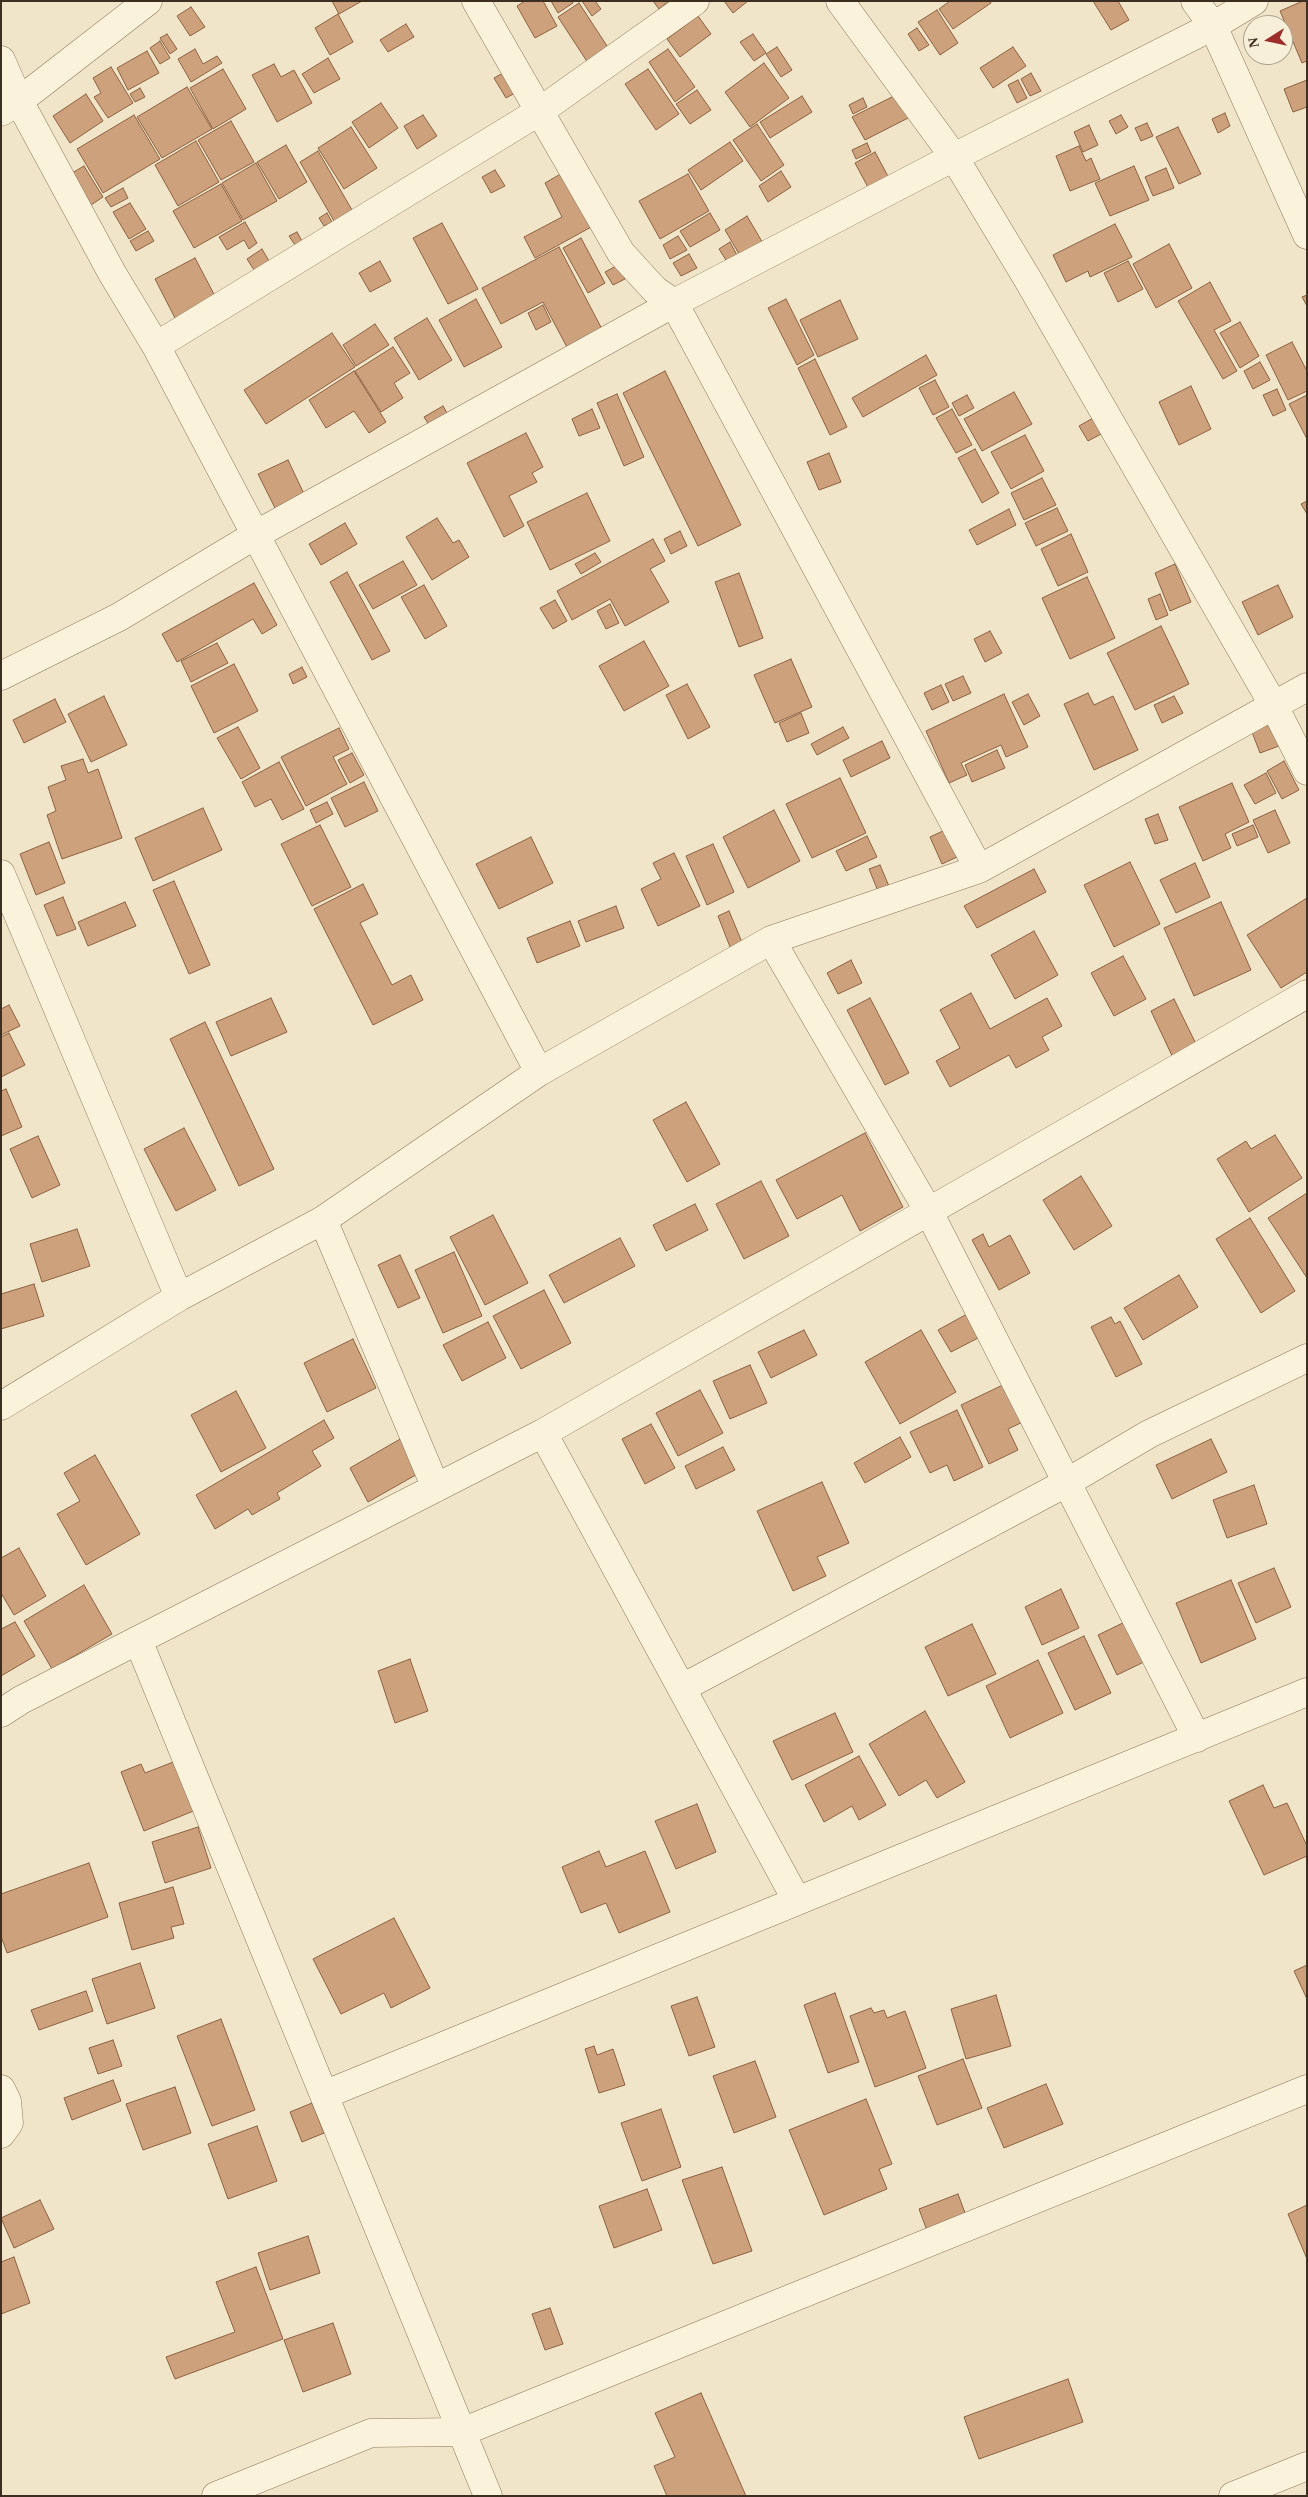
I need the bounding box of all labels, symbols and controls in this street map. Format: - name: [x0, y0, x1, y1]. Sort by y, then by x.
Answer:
- north arrow: [1243, 15, 1293, 65]
- text: N: [1245, 36, 1262, 49]

